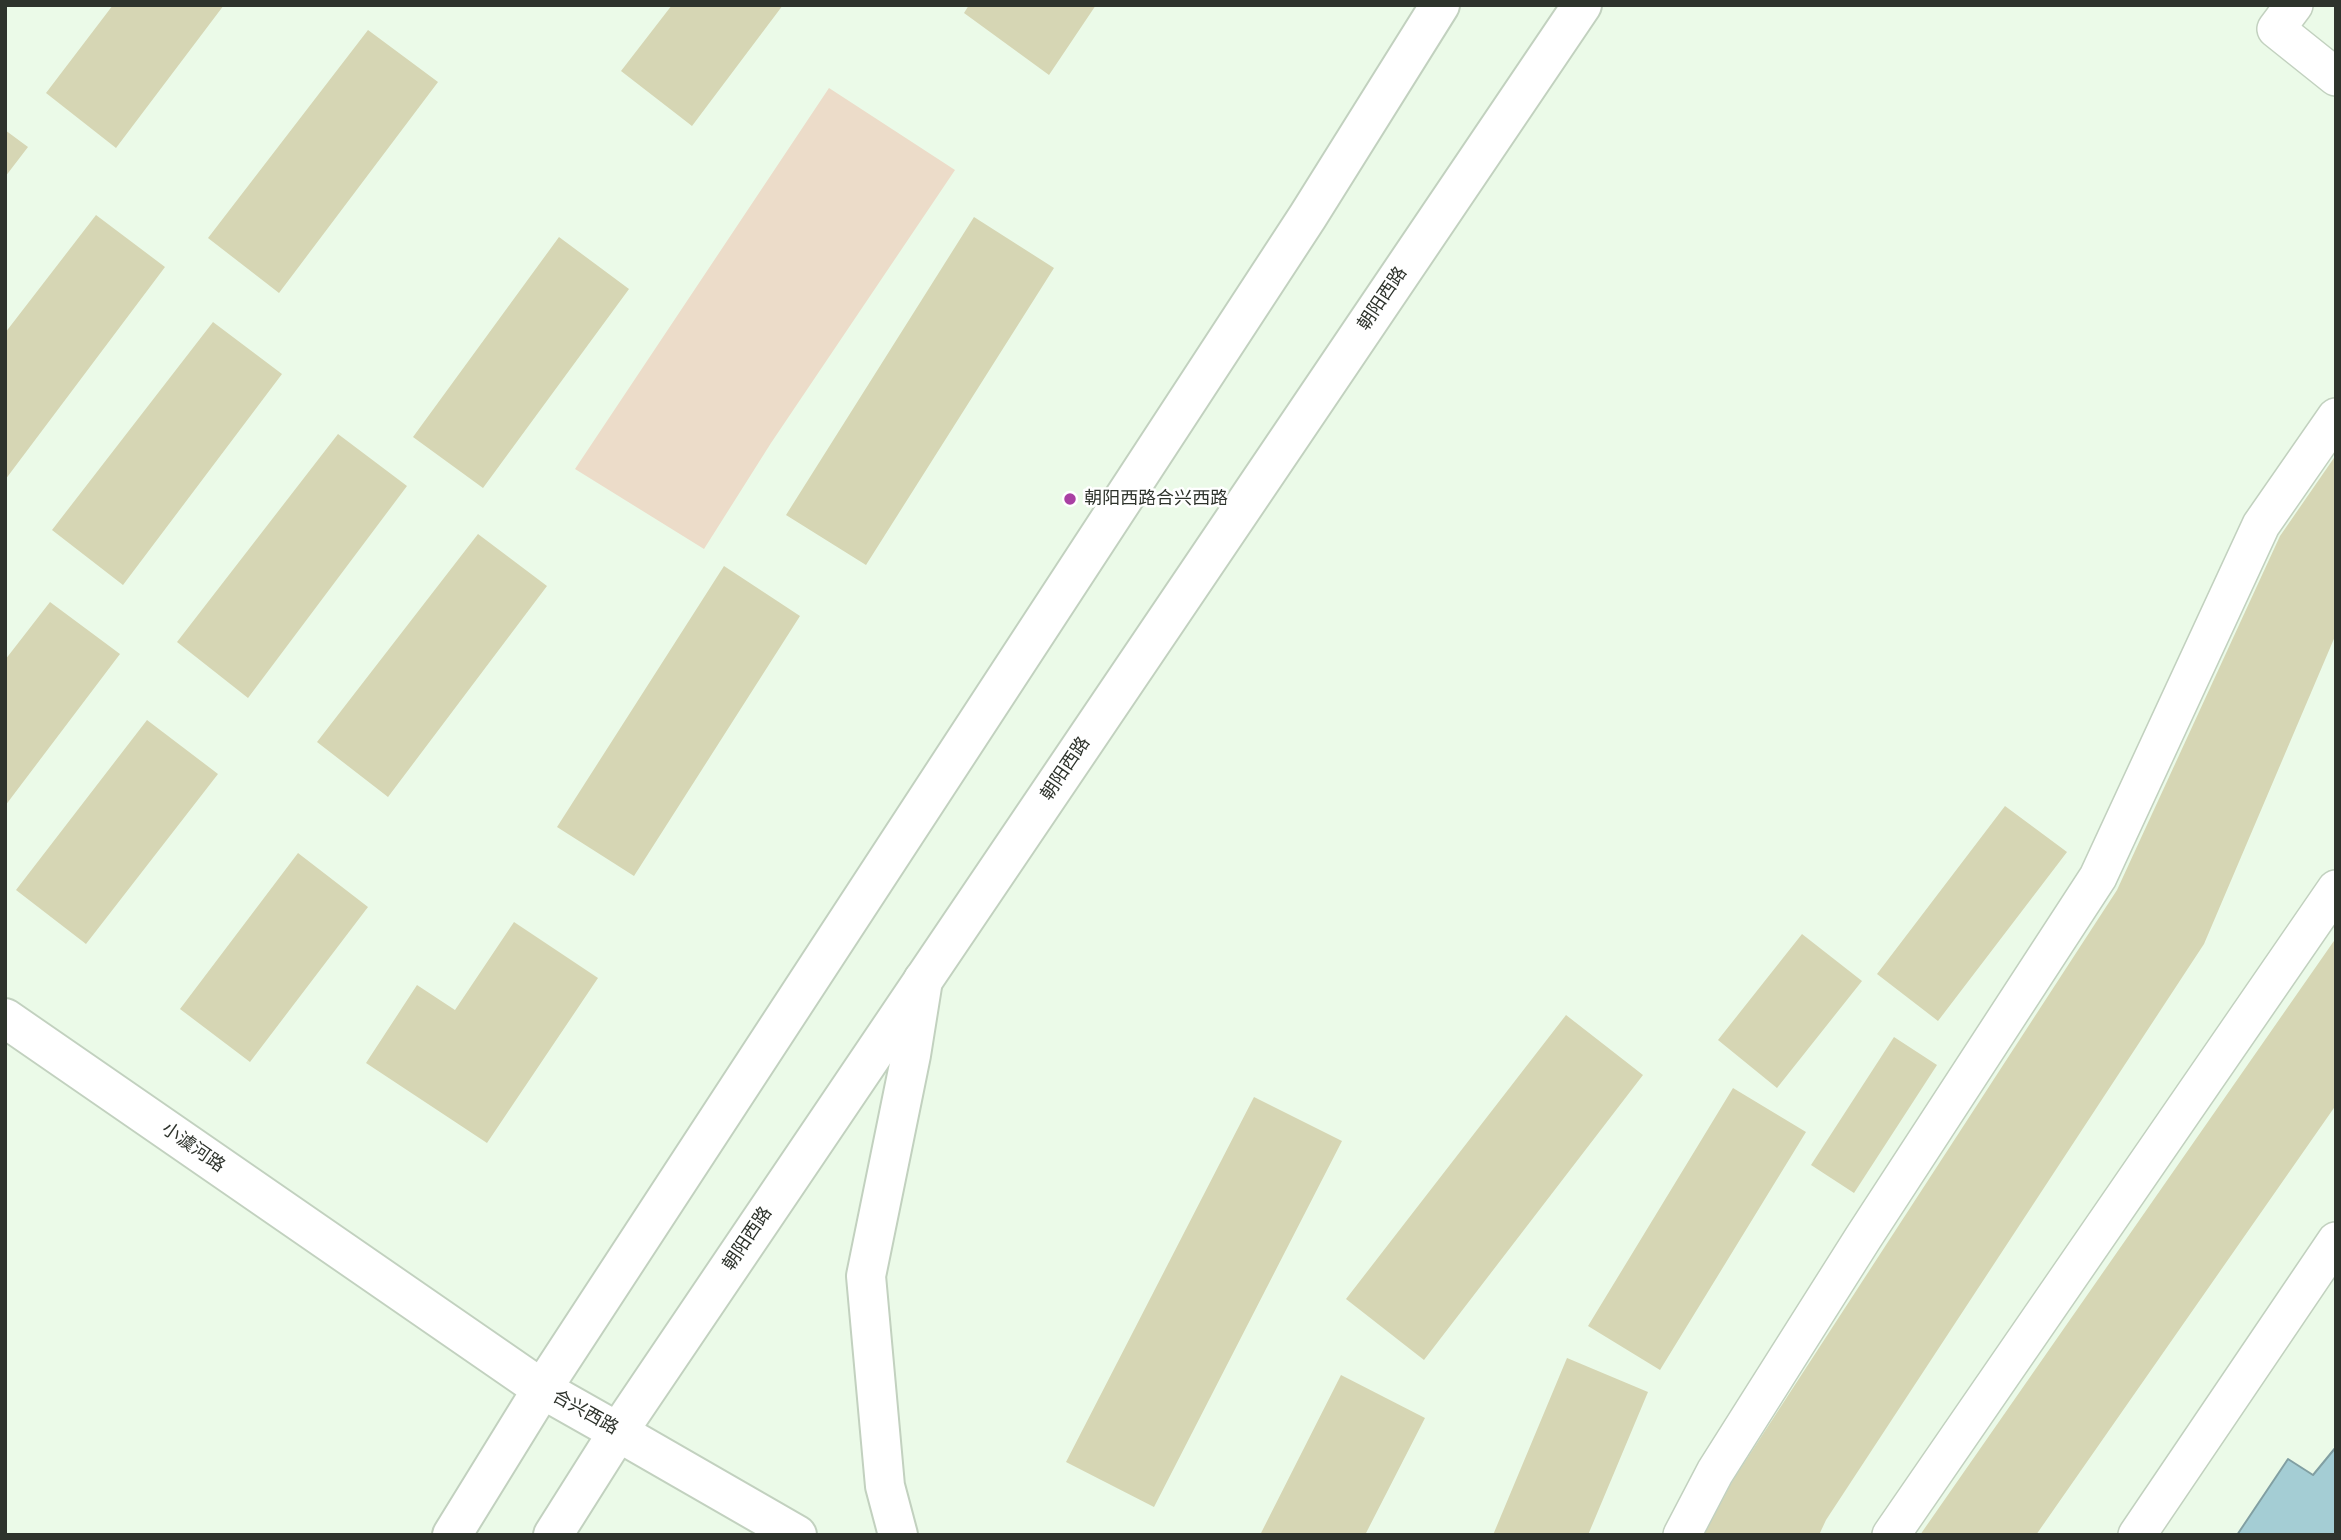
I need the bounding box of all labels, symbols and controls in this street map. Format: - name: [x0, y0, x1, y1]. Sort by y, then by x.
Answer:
- street label: 朝阳西路: [1354, 263, 1412, 335]
- place label: 朝阳西路合兴西路: [1084, 488, 1228, 510]
- marker: 朝阳西路合兴西路: [1062, 491, 1078, 507]
- street label: 朝阳西路: [1037, 733, 1095, 805]
- street label: 小澞河路: [157, 1119, 229, 1177]
- street label: 朝阳西路: [719, 1203, 777, 1275]
- street label: 合兴西路: [548, 1386, 622, 1440]

